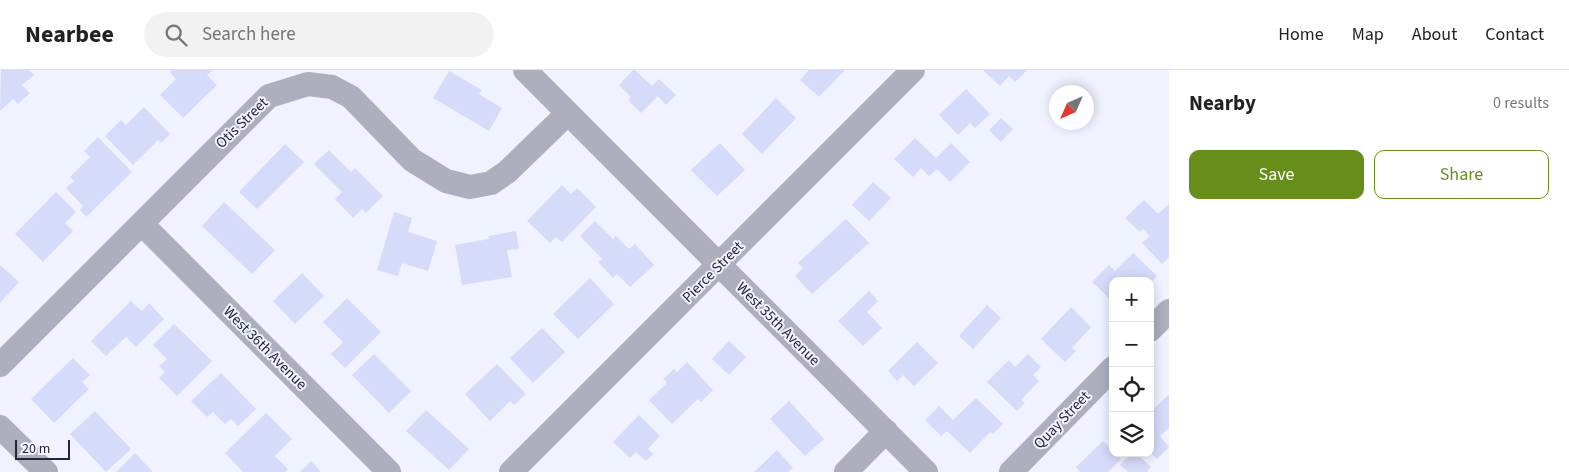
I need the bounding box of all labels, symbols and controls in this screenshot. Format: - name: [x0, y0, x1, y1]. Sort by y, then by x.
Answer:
- search box: [144, 12, 494, 57]
- text: Nearbee: [25, 17, 114, 52]
- icon: search: [162, 21, 190, 49]
- text: Search here: [202, 21, 296, 48]
- text: Home: [1278, 22, 1324, 47]
- text: Map: [1352, 22, 1384, 47]
- text: About: [1412, 22, 1457, 47]
- text: Contact: [1485, 22, 1544, 47]
- north arrow: [1049, 85, 1094, 130]
- text: Nearby: [1189, 88, 1256, 118]
- text: 0 results: [1493, 92, 1549, 114]
- street label: Otis Street: [211, 93, 273, 153]
- button: Save: [1189, 150, 1364, 199]
- button: Share: [1374, 150, 1549, 199]
- street label: Pierce Street: [678, 237, 748, 307]
- street label: West 35th Avenue: [731, 277, 825, 371]
- map controls: [1109, 277, 1154, 457]
- button: +: [1109, 277, 1154, 322]
- street label: West 36th Avenue: [218, 301, 312, 395]
- button: −: [1109, 322, 1154, 367]
- button: locate: [1109, 367, 1154, 412]
- street label: Quay Street: [1029, 386, 1095, 454]
- button: layers: [1109, 412, 1154, 457]
- scale bar: [15, 437, 70, 460]
- text: 20 m: [22, 439, 50, 459]

